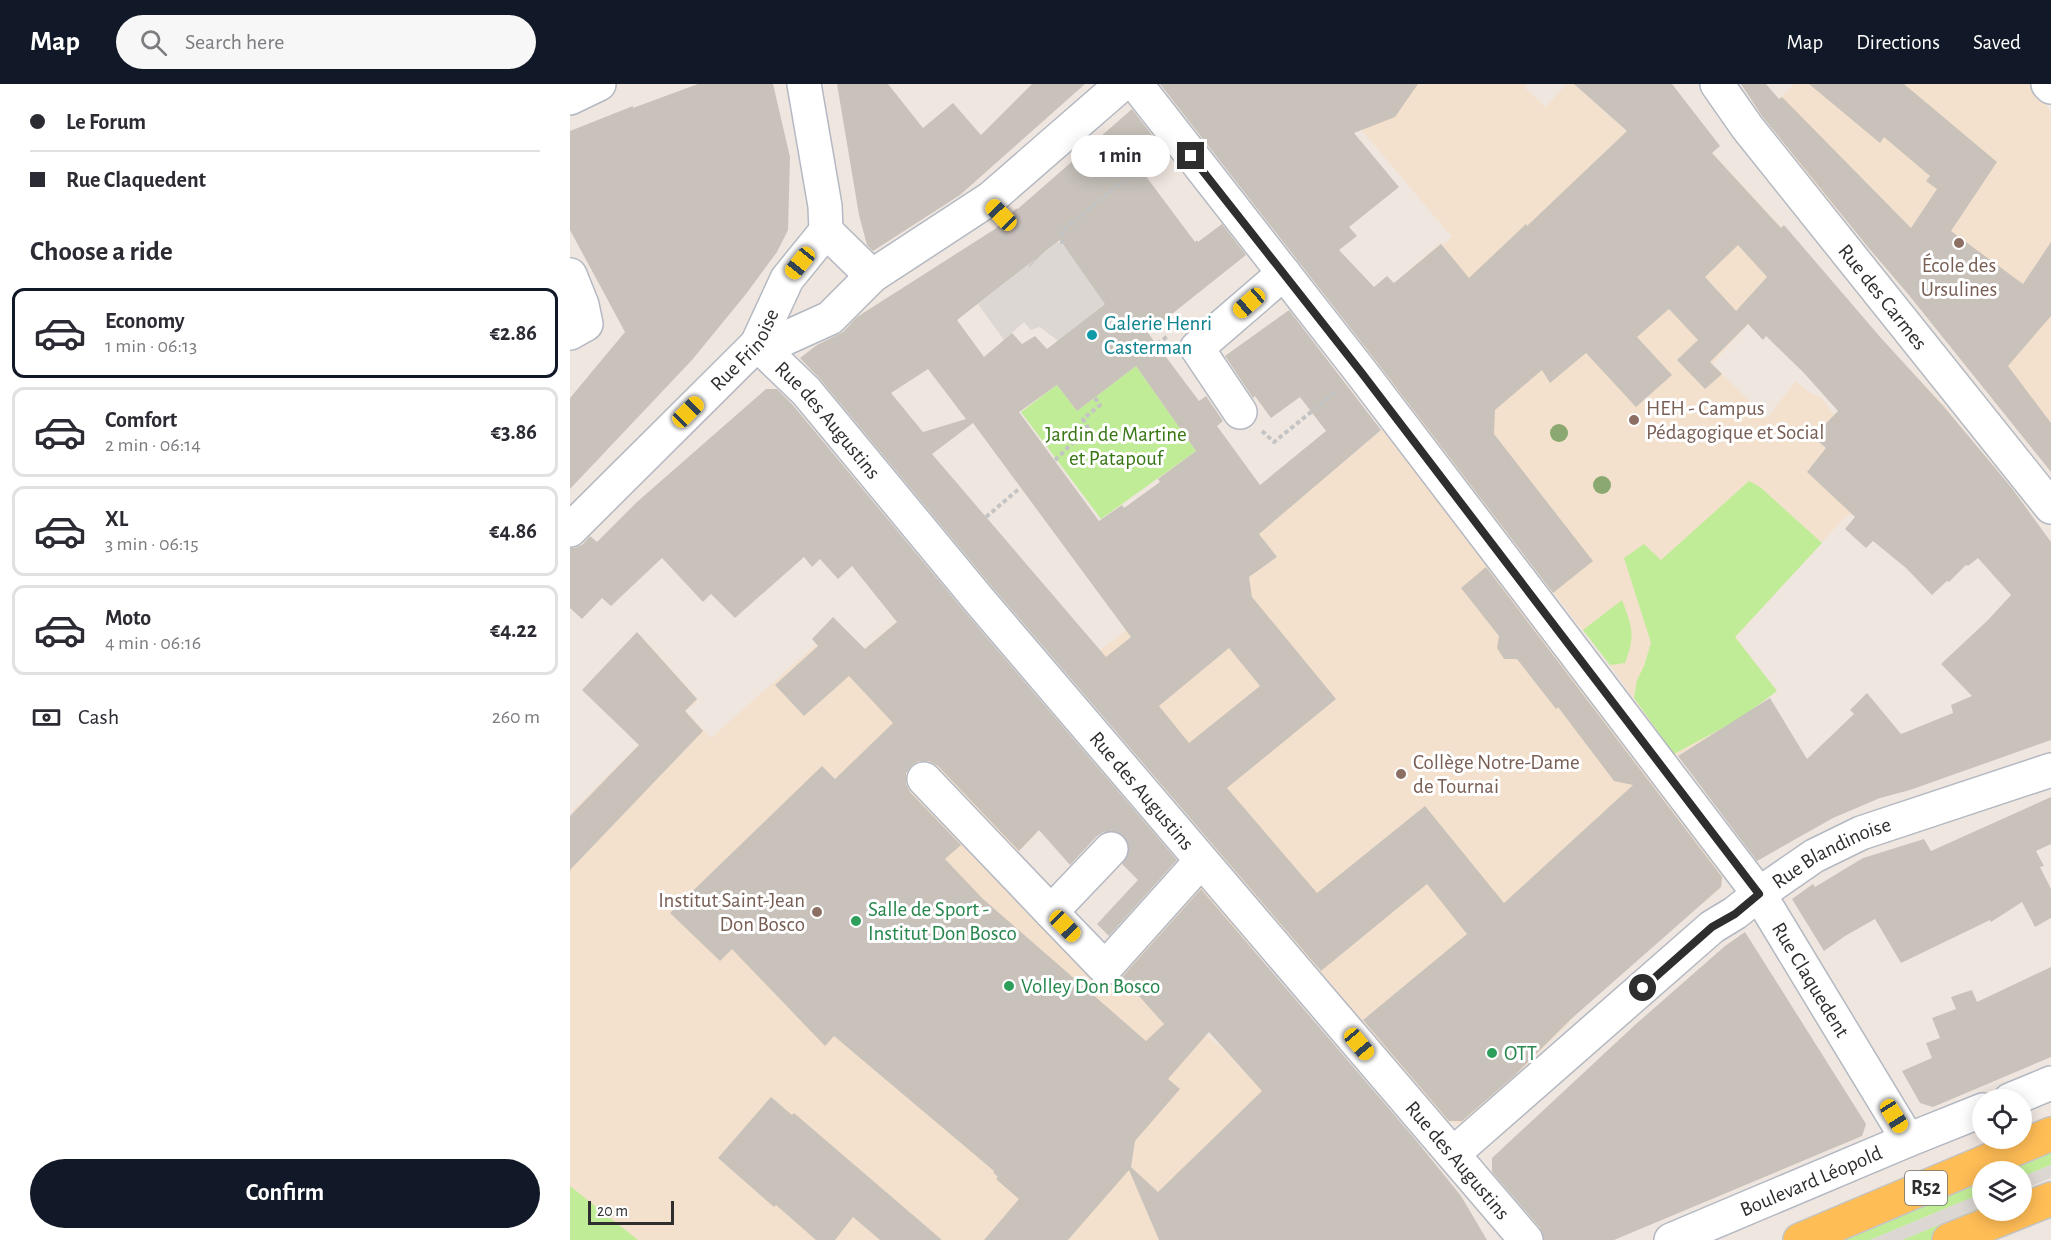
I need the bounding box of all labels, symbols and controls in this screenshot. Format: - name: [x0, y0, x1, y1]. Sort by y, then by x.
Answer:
- search box: [116, 15, 536, 69]
- icon: search: [137, 26, 170, 59]
- text: Map: [30, 28, 80, 56]
- text: Search here: [185, 31, 284, 53]
- text: Map: [1787, 32, 1823, 53]
- text: Directions: [1856, 32, 1940, 53]
- text: Saved: [1973, 32, 2021, 53]
- text: Le Forum: [66, 111, 146, 133]
- callout: 1 min: [1071, 135, 1170, 177]
- route end: [1177, 142, 1204, 169]
- text: 1 min: [1099, 146, 1142, 166]
- text: Rue Claquedent: [66, 169, 206, 191]
- car: [982, 196, 1020, 234]
- marker: École des Ursulines: [1952, 236, 1966, 250]
- text: Choose a ride: [30, 238, 173, 265]
- street label: Rue des Carmes: [1835, 240, 1931, 354]
- car: [782, 243, 818, 283]
- place label: École des Ursulines: [1921, 253, 1997, 300]
- car: [1230, 284, 1268, 322]
- street label: Rue Frinoise: [706, 305, 782, 395]
- icon: car: [33, 306, 87, 360]
- text: Economy: [105, 310, 185, 332]
- place label: Galerie Henri Casterman: [1104, 313, 1212, 358]
- text: €2.86: [490, 322, 537, 344]
- marker: Galerie Henri Casterman: [1085, 328, 1099, 342]
- text: 1 min · 06:13: [105, 336, 197, 356]
- street label: Rue des Augustins: [771, 357, 884, 483]
- car: [669, 393, 707, 431]
- place label: HEH - Campus Pédagogique et Social: [1646, 398, 1824, 443]
- icon: car: [33, 405, 87, 459]
- text: Comfort: [105, 409, 177, 431]
- marker: HEH - Campus Pédagogique et Social: [1627, 413, 1641, 427]
- text: €3.86: [491, 421, 537, 443]
- park label: Jardin de Martine et Patapouf: [1045, 424, 1187, 469]
- text: 2 min · 06:14: [105, 435, 201, 455]
- icon: car: [33, 504, 87, 558]
- text: XL: [105, 508, 128, 530]
- text: €4.86: [489, 520, 537, 542]
- text: 3 min · 06:15: [105, 534, 199, 554]
- icon: car: [33, 603, 87, 657]
- text: Moto: [105, 607, 151, 629]
- text: €4.22: [490, 619, 537, 641]
- text: 4 min · 06:16: [105, 633, 201, 653]
- icon: cash: [30, 701, 63, 734]
- text: Cash: [78, 706, 119, 728]
- text: 260 m: [492, 707, 540, 727]
- street label: Rue des Augustins: [1086, 727, 1198, 854]
- place label: Collège Notre-Dame de Tournai: [1413, 752, 1580, 797]
- marker: Collège Notre-Dame de Tournai: [1394, 767, 1408, 781]
- street label: Rue Blandinoise: [1768, 813, 1893, 892]
- place label: Institut Saint-Jean Don Bosco: [658, 890, 805, 935]
- place label: Salle de Sport - Institut Don Bosco: [868, 899, 1017, 944]
- marker: Institut Saint-Jean Don Bosco: [810, 905, 824, 919]
- car: [1046, 907, 1084, 945]
- marker: Salle de Sport - Institut Don Bosco: [849, 914, 863, 928]
- street label: Rue Claquedent: [1768, 919, 1854, 1041]
- route start: [1629, 974, 1656, 1001]
- place label: Volley Don Bosco: [1021, 976, 1160, 997]
- marker: Volley Don Bosco: [1002, 979, 1016, 993]
- car: [1341, 1024, 1377, 1064]
- place label: OTT: [1504, 1043, 1537, 1064]
- marker: OTT: [1485, 1046, 1499, 1060]
- map controls: [1972, 1089, 2032, 1221]
- button: locate: [1972, 1089, 2032, 1149]
- car: [1877, 1096, 1911, 1136]
- street label: Rue des Augustins: [1401, 1097, 1514, 1223]
- street label: Boulevard Léopold: [1737, 1142, 1885, 1220]
- button: Confirm: [30, 1159, 540, 1228]
- button: layers: [1972, 1161, 2032, 1221]
- road number: R52: [1905, 1171, 1947, 1205]
- scale bar: [588, 1198, 674, 1226]
- text: 20 m: [597, 1203, 628, 1219]

